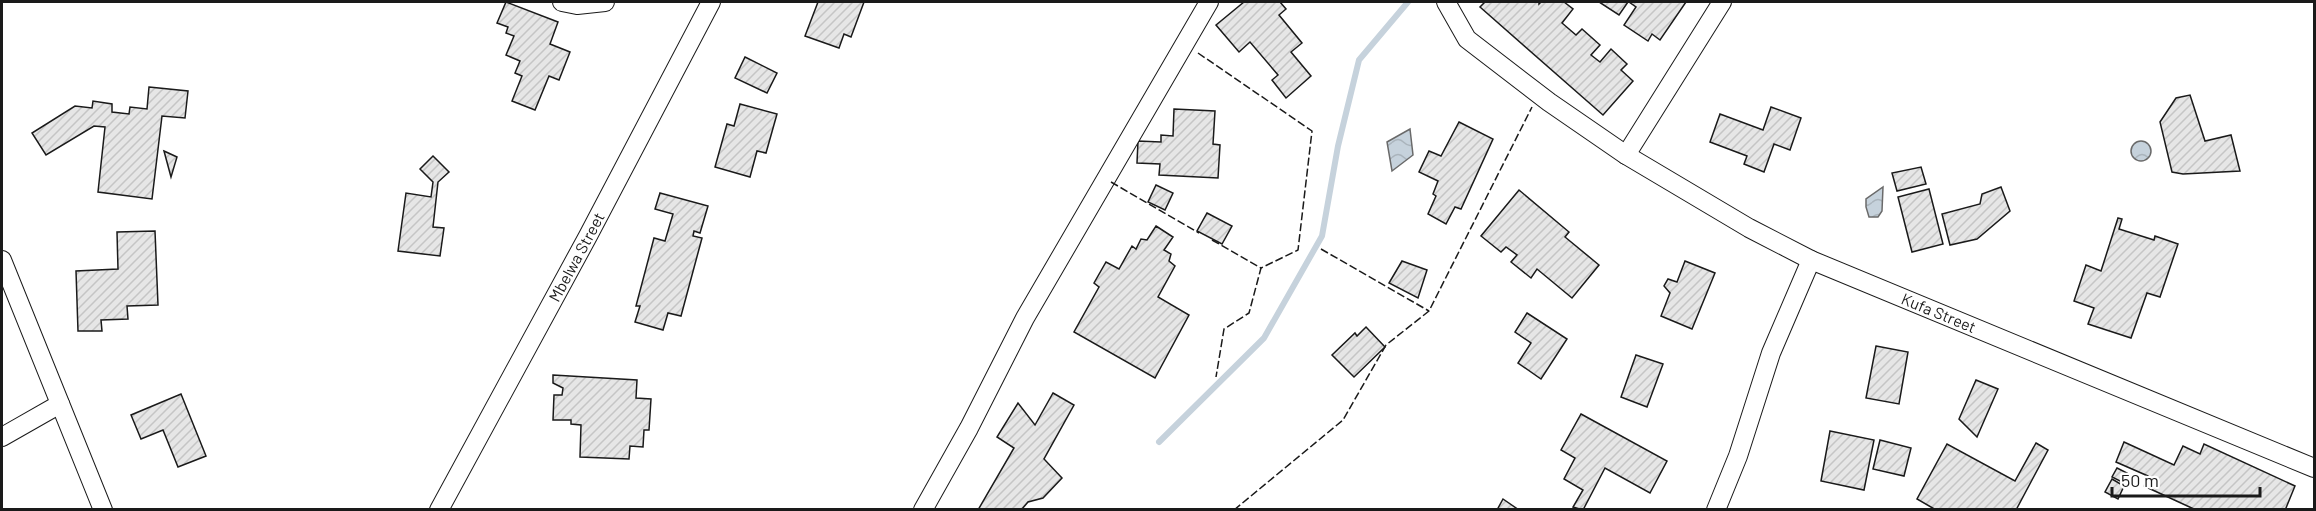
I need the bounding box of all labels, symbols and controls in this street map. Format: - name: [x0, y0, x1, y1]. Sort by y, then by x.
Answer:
- street label: Mbelwa Street: [544, 209, 608, 305]
- street label: Kufa Street: [1899, 289, 1979, 336]
- scale bar: [2112, 460, 2260, 498]
- text: 50 m: [2121, 469, 2159, 491]

